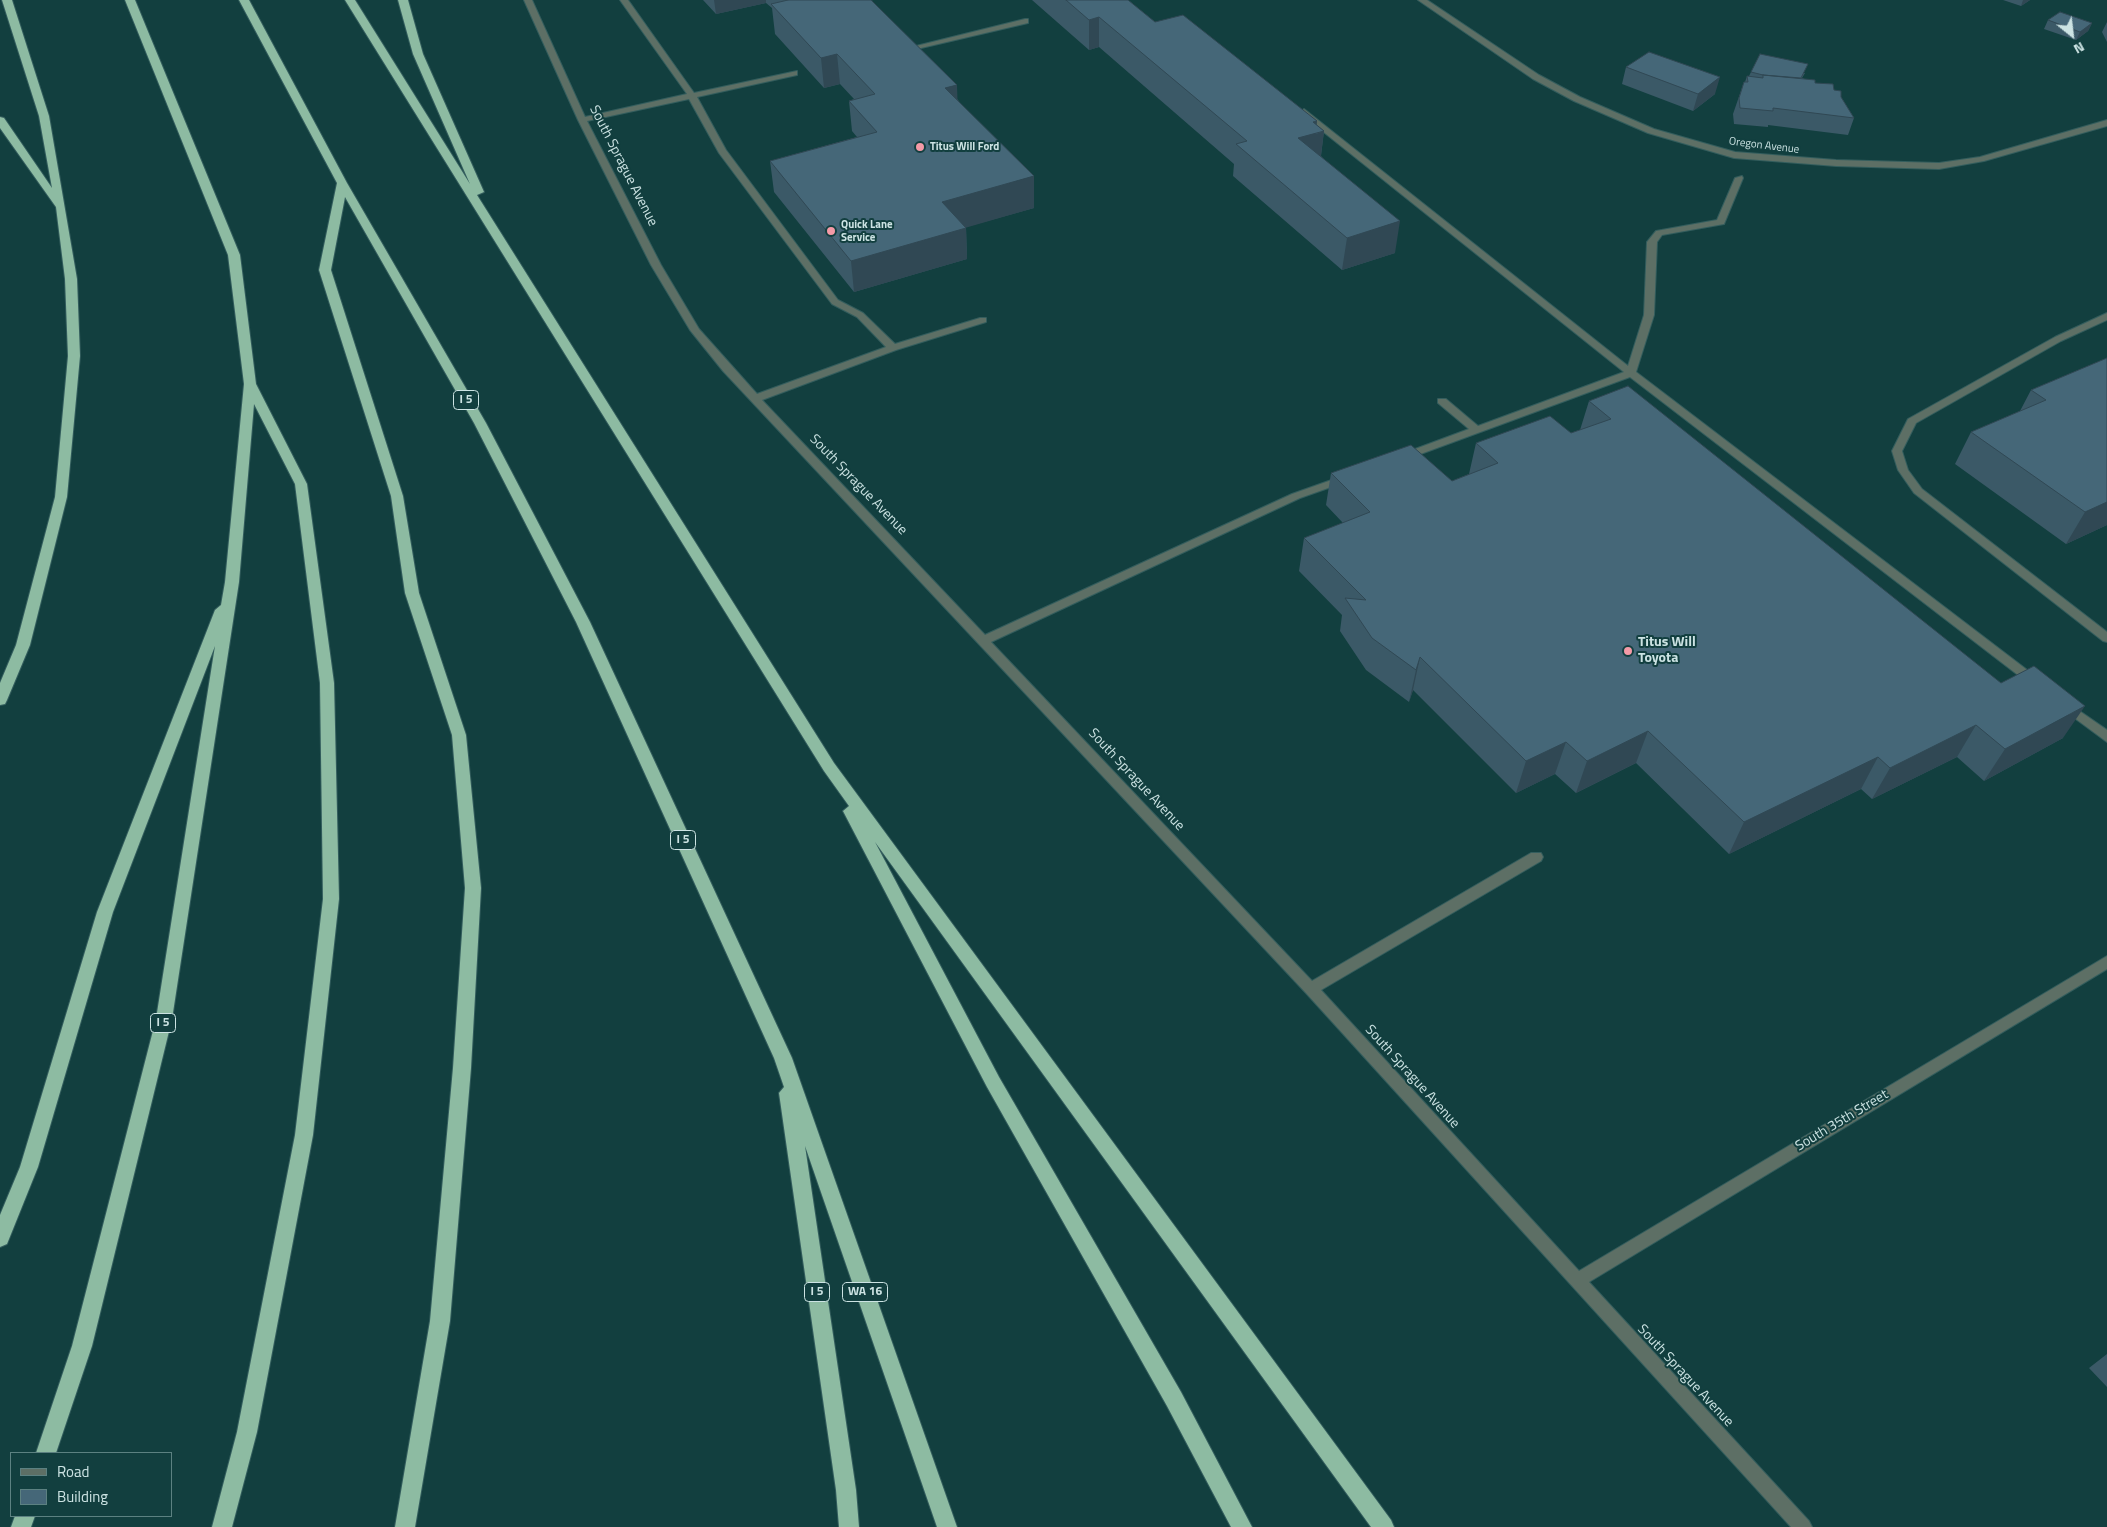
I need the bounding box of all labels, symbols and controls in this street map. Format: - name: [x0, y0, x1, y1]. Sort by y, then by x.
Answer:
- north arrow: [2047, 10, 2097, 60]
- text: N: [2070, 37, 2089, 60]
- street label: South Sprague Avenue: [585, 103, 661, 229]
- street label: Oregon Avenue: [1728, 135, 1800, 157]
- place label: Titus Will Ford: [930, 140, 999, 154]
- marker: Titus Will Ford: [914, 141, 926, 153]
- place label: Quick Lane Service: [841, 218, 893, 244]
- marker: Quick Lane Service: [825, 225, 837, 237]
- road number: I 5: [454, 390, 478, 410]
- street label: South Sprague Avenue: [806, 431, 910, 539]
- place label: Titus Will Toyota: [1638, 635, 1696, 668]
- marker: Titus Will Toyota: [1622, 645, 1634, 657]
- street label: South Sprague Avenue: [1084, 726, 1188, 834]
- road number: I 5: [670, 830, 696, 850]
- road number: I 5: [150, 1014, 176, 1032]
- street label: South Sprague Avenue: [1361, 1022, 1463, 1132]
- street label: South 35th Street: [1793, 1087, 1891, 1155]
- road number: I 5: [804, 1282, 830, 1301]
- road number: WA 16: [842, 1282, 888, 1301]
- street label: South Sprague Avenue: [1633, 1322, 1737, 1430]
- legend: [10, 1452, 172, 1517]
- text: Road: [57, 1460, 89, 1483]
- text: Building: [57, 1485, 108, 1508]

